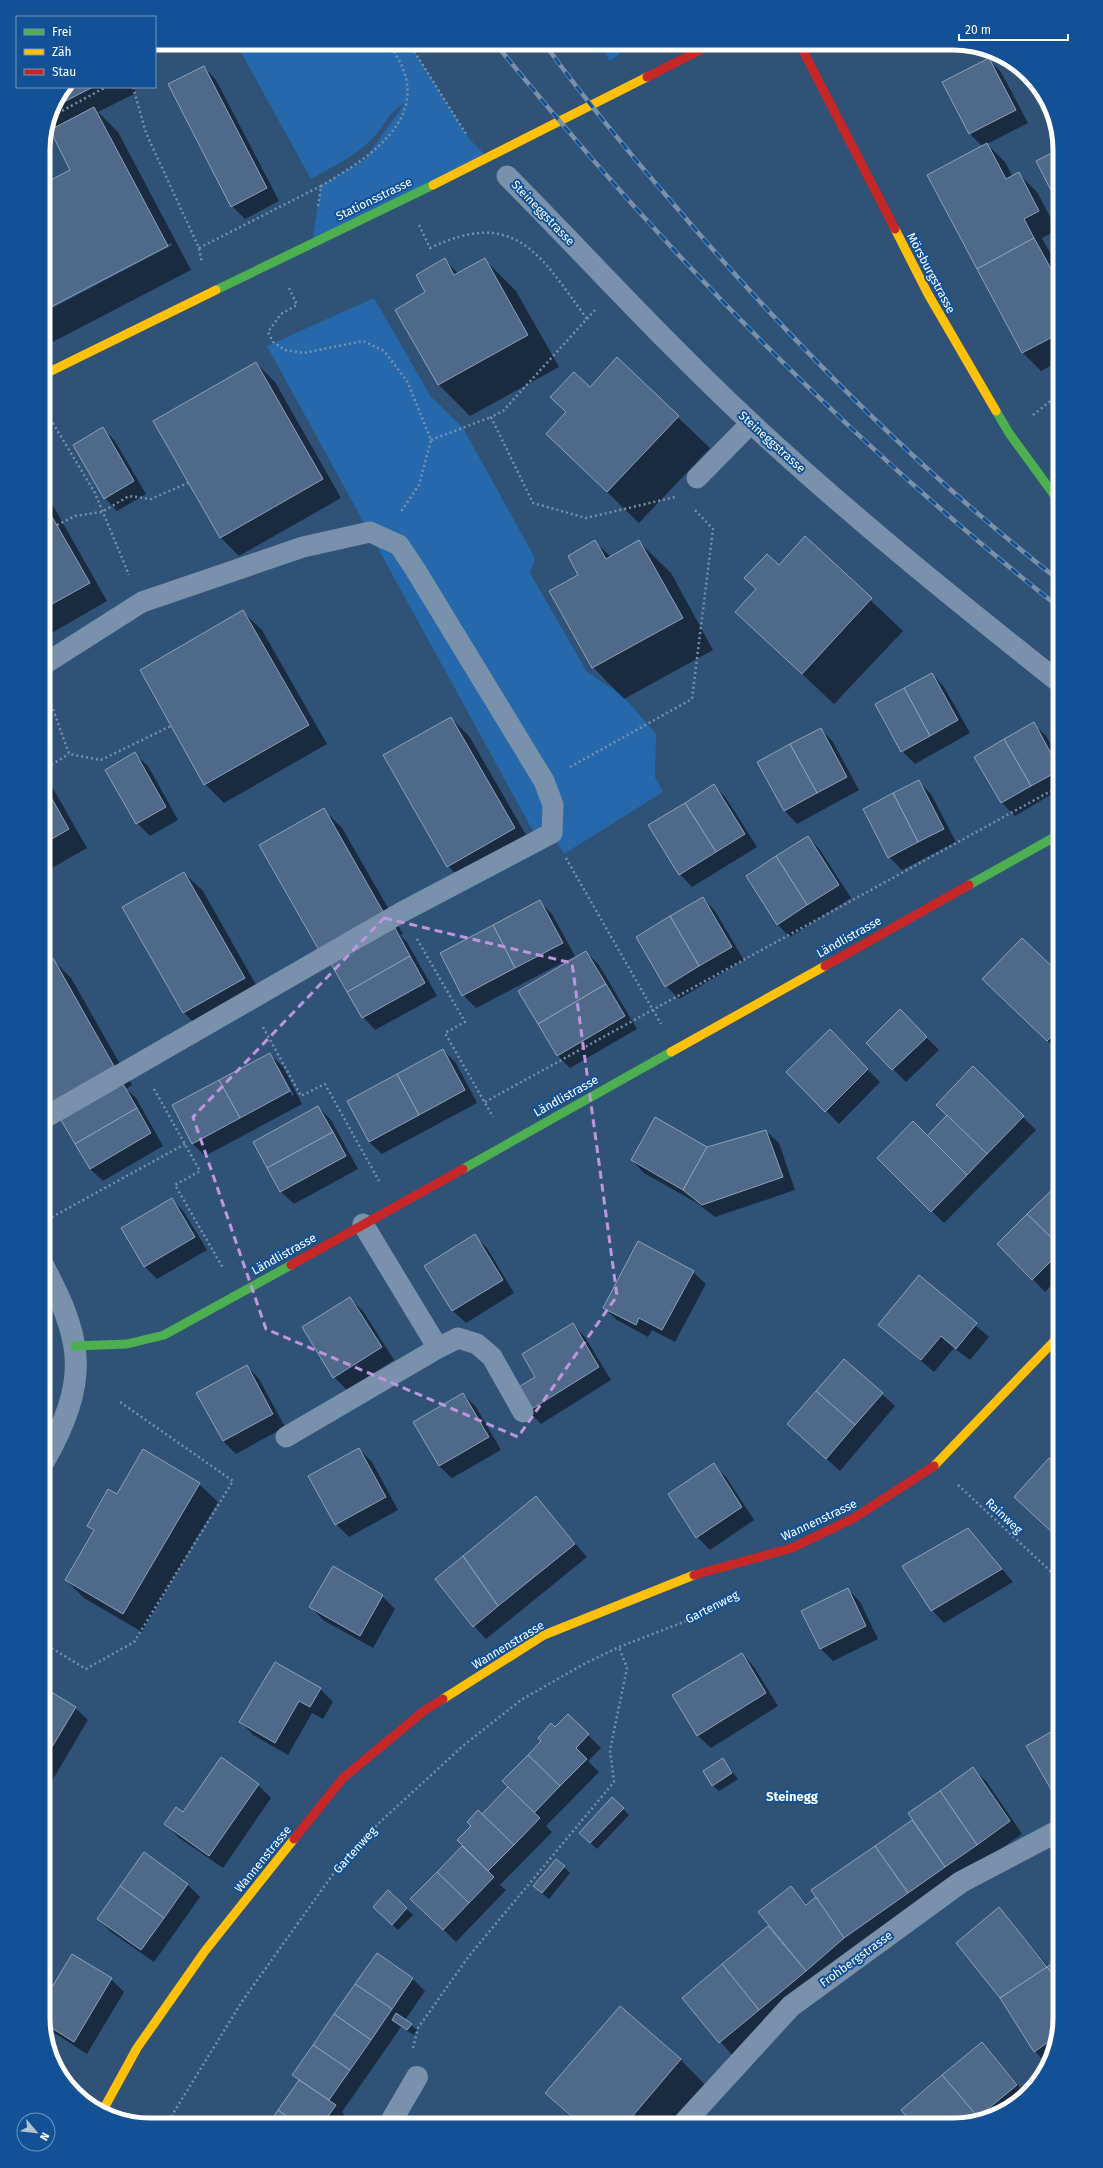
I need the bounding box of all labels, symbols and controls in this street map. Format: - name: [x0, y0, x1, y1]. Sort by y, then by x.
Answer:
- legend: [16, 16, 156, 88]
- scale bar: [959, 16, 1068, 42]
- text: 20 m: [965, 23, 991, 37]
- text: Frei: [52, 25, 72, 39]
- text: Zäh: [52, 45, 72, 59]
- text: Stau: [52, 65, 76, 79]
- street label: Stationsstrasse: [334, 175, 414, 223]
- street label: Steineggstrasse: [509, 178, 577, 248]
- street label: Mörsburgstrasse: [904, 230, 958, 316]
- street label: Steineggstrasse: [736, 408, 808, 476]
- street label: Ländlistrasse: [814, 914, 884, 960]
- street label: Ländlistrasse: [531, 1073, 601, 1119]
- street label: Ländlistrasse: [249, 1231, 319, 1277]
- street label: Rainweg: [983, 1495, 1026, 1537]
- street label: Wannenstrasse: [779, 1496, 859, 1544]
- street label: Gartenweg: [683, 1587, 742, 1626]
- street label: Wannenstrasse: [469, 1618, 547, 1672]
- district label: Steinegg: [766, 1789, 819, 1804]
- street label: Wannenstrasse: [232, 1823, 294, 1895]
- street label: Gartenweg: [330, 1823, 380, 1876]
- street label: Frohbergstrasse: [817, 1928, 895, 1990]
- north arrow: [16, 2112, 56, 2152]
- text: N: [37, 2130, 52, 2143]

